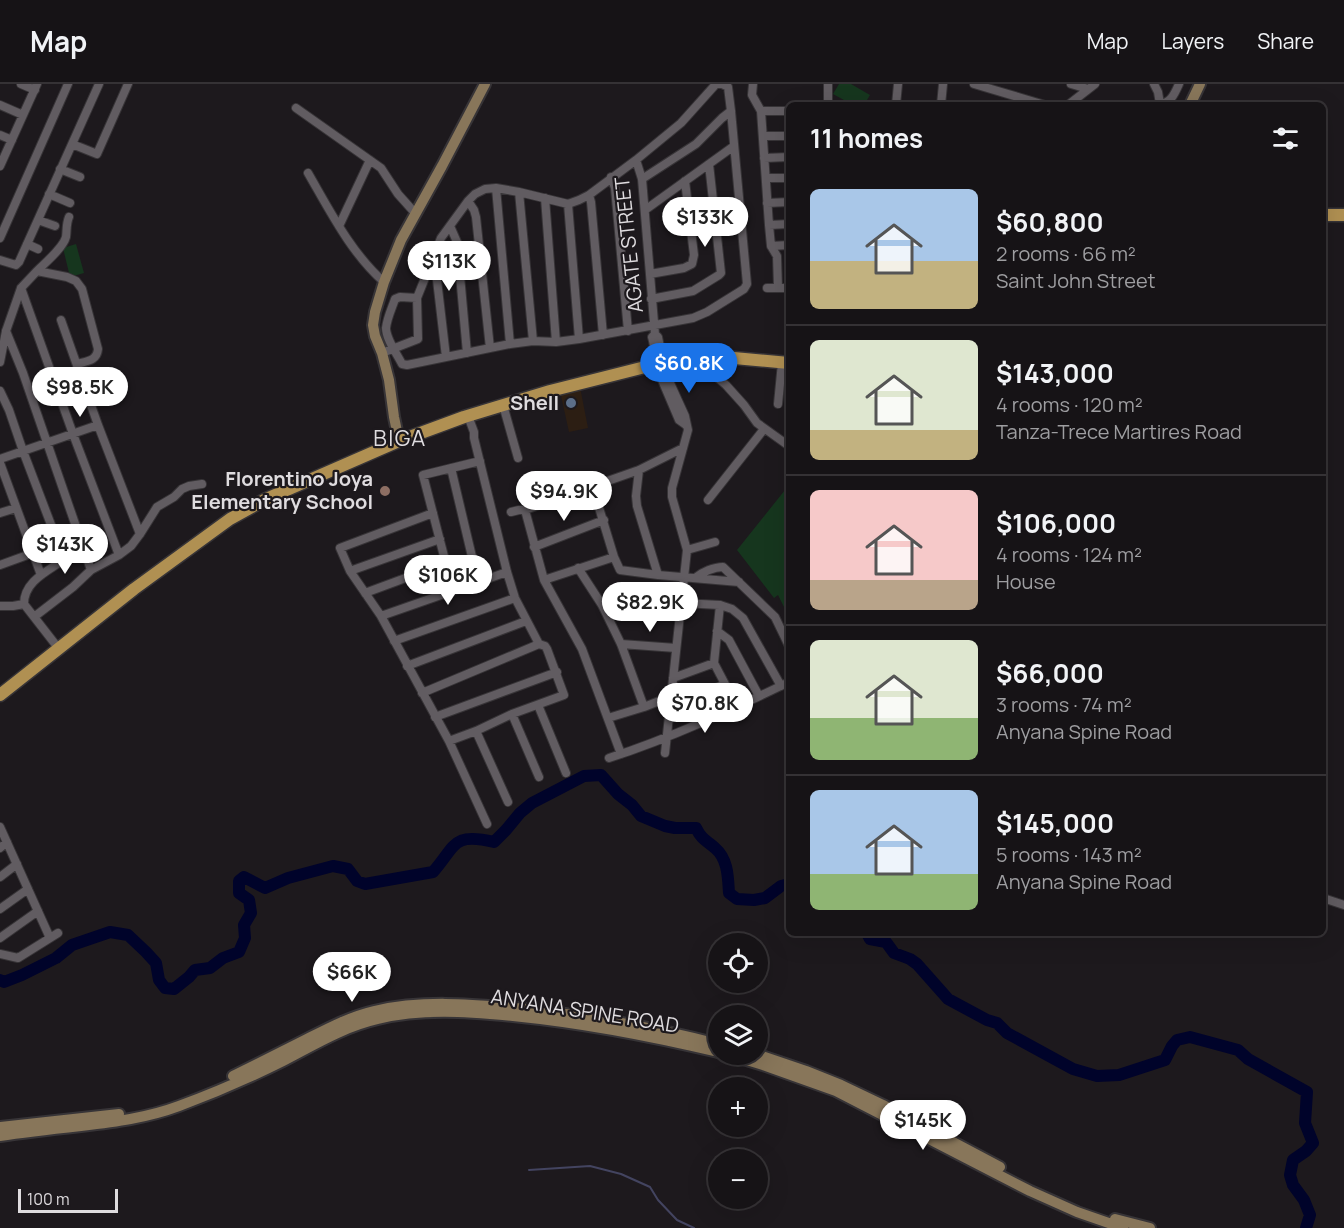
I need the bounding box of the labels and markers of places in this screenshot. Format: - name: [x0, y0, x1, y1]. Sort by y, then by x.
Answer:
- pin: $133K: [663, 197, 747, 248]
- pin: $113K: [407, 241, 491, 292]
- pin: $60.8K: [640, 343, 738, 394]
- pin: $98.5K: [31, 367, 129, 418]
- place label: Shell: [510, 389, 559, 416]
- marker: Shell: [564, 396, 578, 410]
- place label: Florentino Joya Elementary School: [191, 465, 373, 515]
- pin: $94.9K: [515, 471, 613, 522]
- marker: Florentino Joya Elementary School: [378, 484, 392, 498]
- pin: $143K: [23, 524, 107, 575]
- pin: $106K: [406, 555, 490, 606]
- pin: $82.9K: [601, 582, 699, 633]
- pin: $70.8K: [656, 683, 754, 734]
- pin: $66K: [316, 952, 388, 1003]
- pin: $145K: [881, 1100, 965, 1151]

